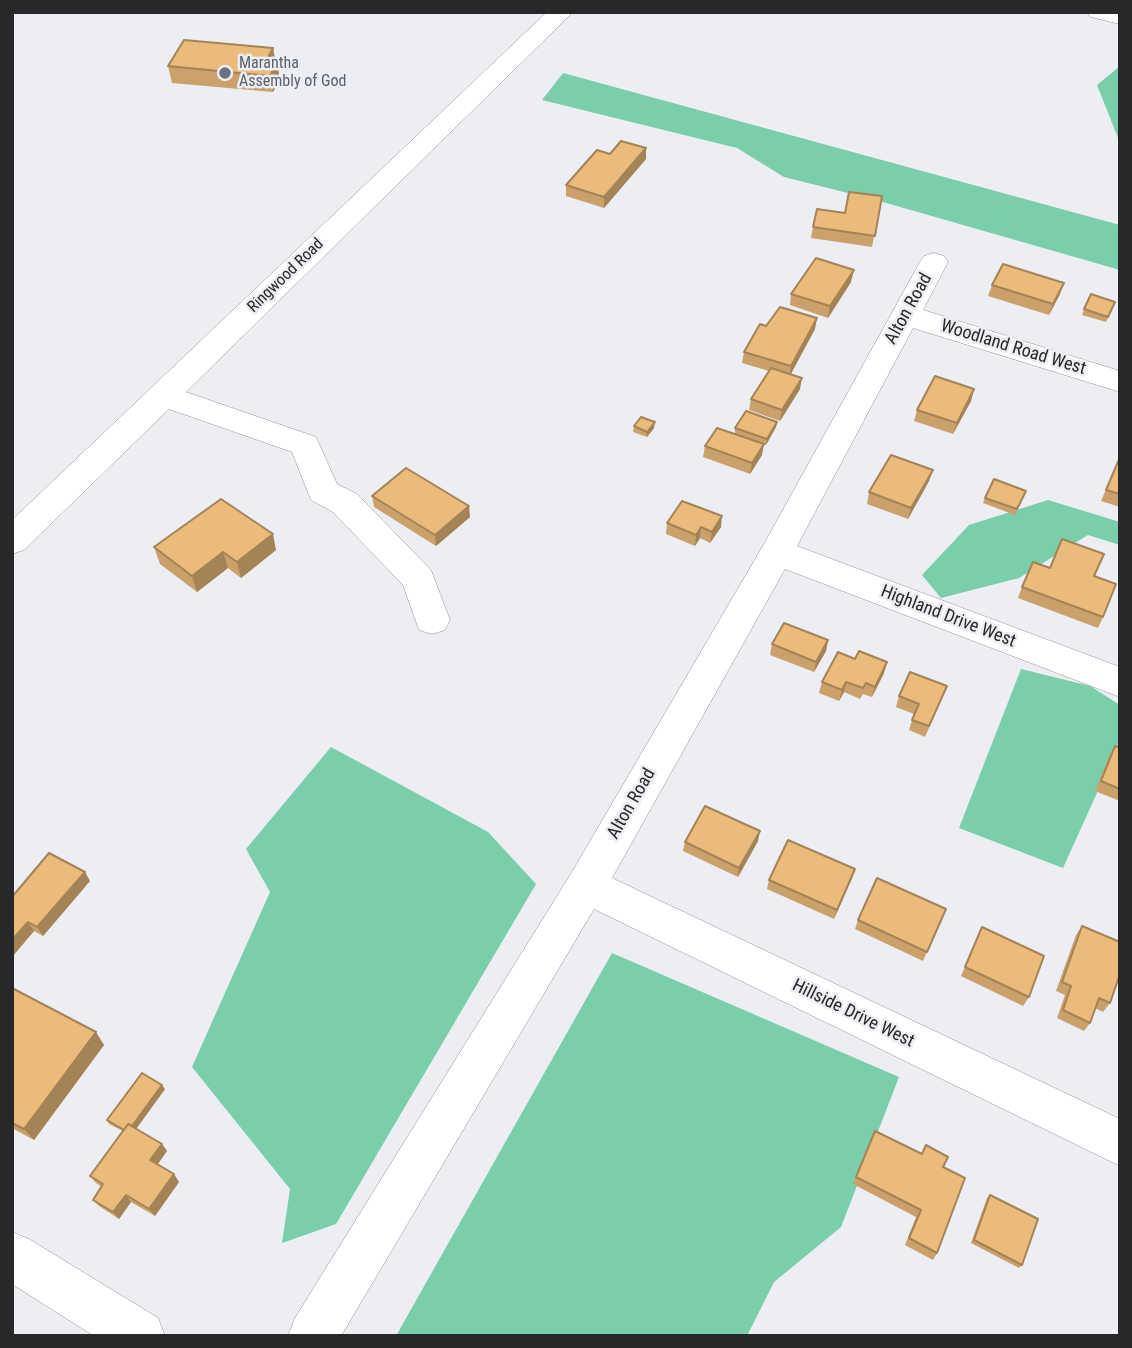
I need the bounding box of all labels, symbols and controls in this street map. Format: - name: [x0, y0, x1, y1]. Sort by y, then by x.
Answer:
- place label: Marantha Assembly of God: [239, 54, 346, 92]
- marker: Marantha Assembly of God: [217, 65, 233, 81]
- street label: Ringwood Road: [244, 235, 328, 317]
- street label: Alton Road: [881, 270, 937, 348]
- street label: Woodland Road West: [938, 316, 1088, 380]
- street label: Highland Drive West: [877, 581, 1019, 653]
- street label: Alton Road: [603, 765, 661, 843]
- street label: Hillside Drive West: [789, 975, 917, 1053]

